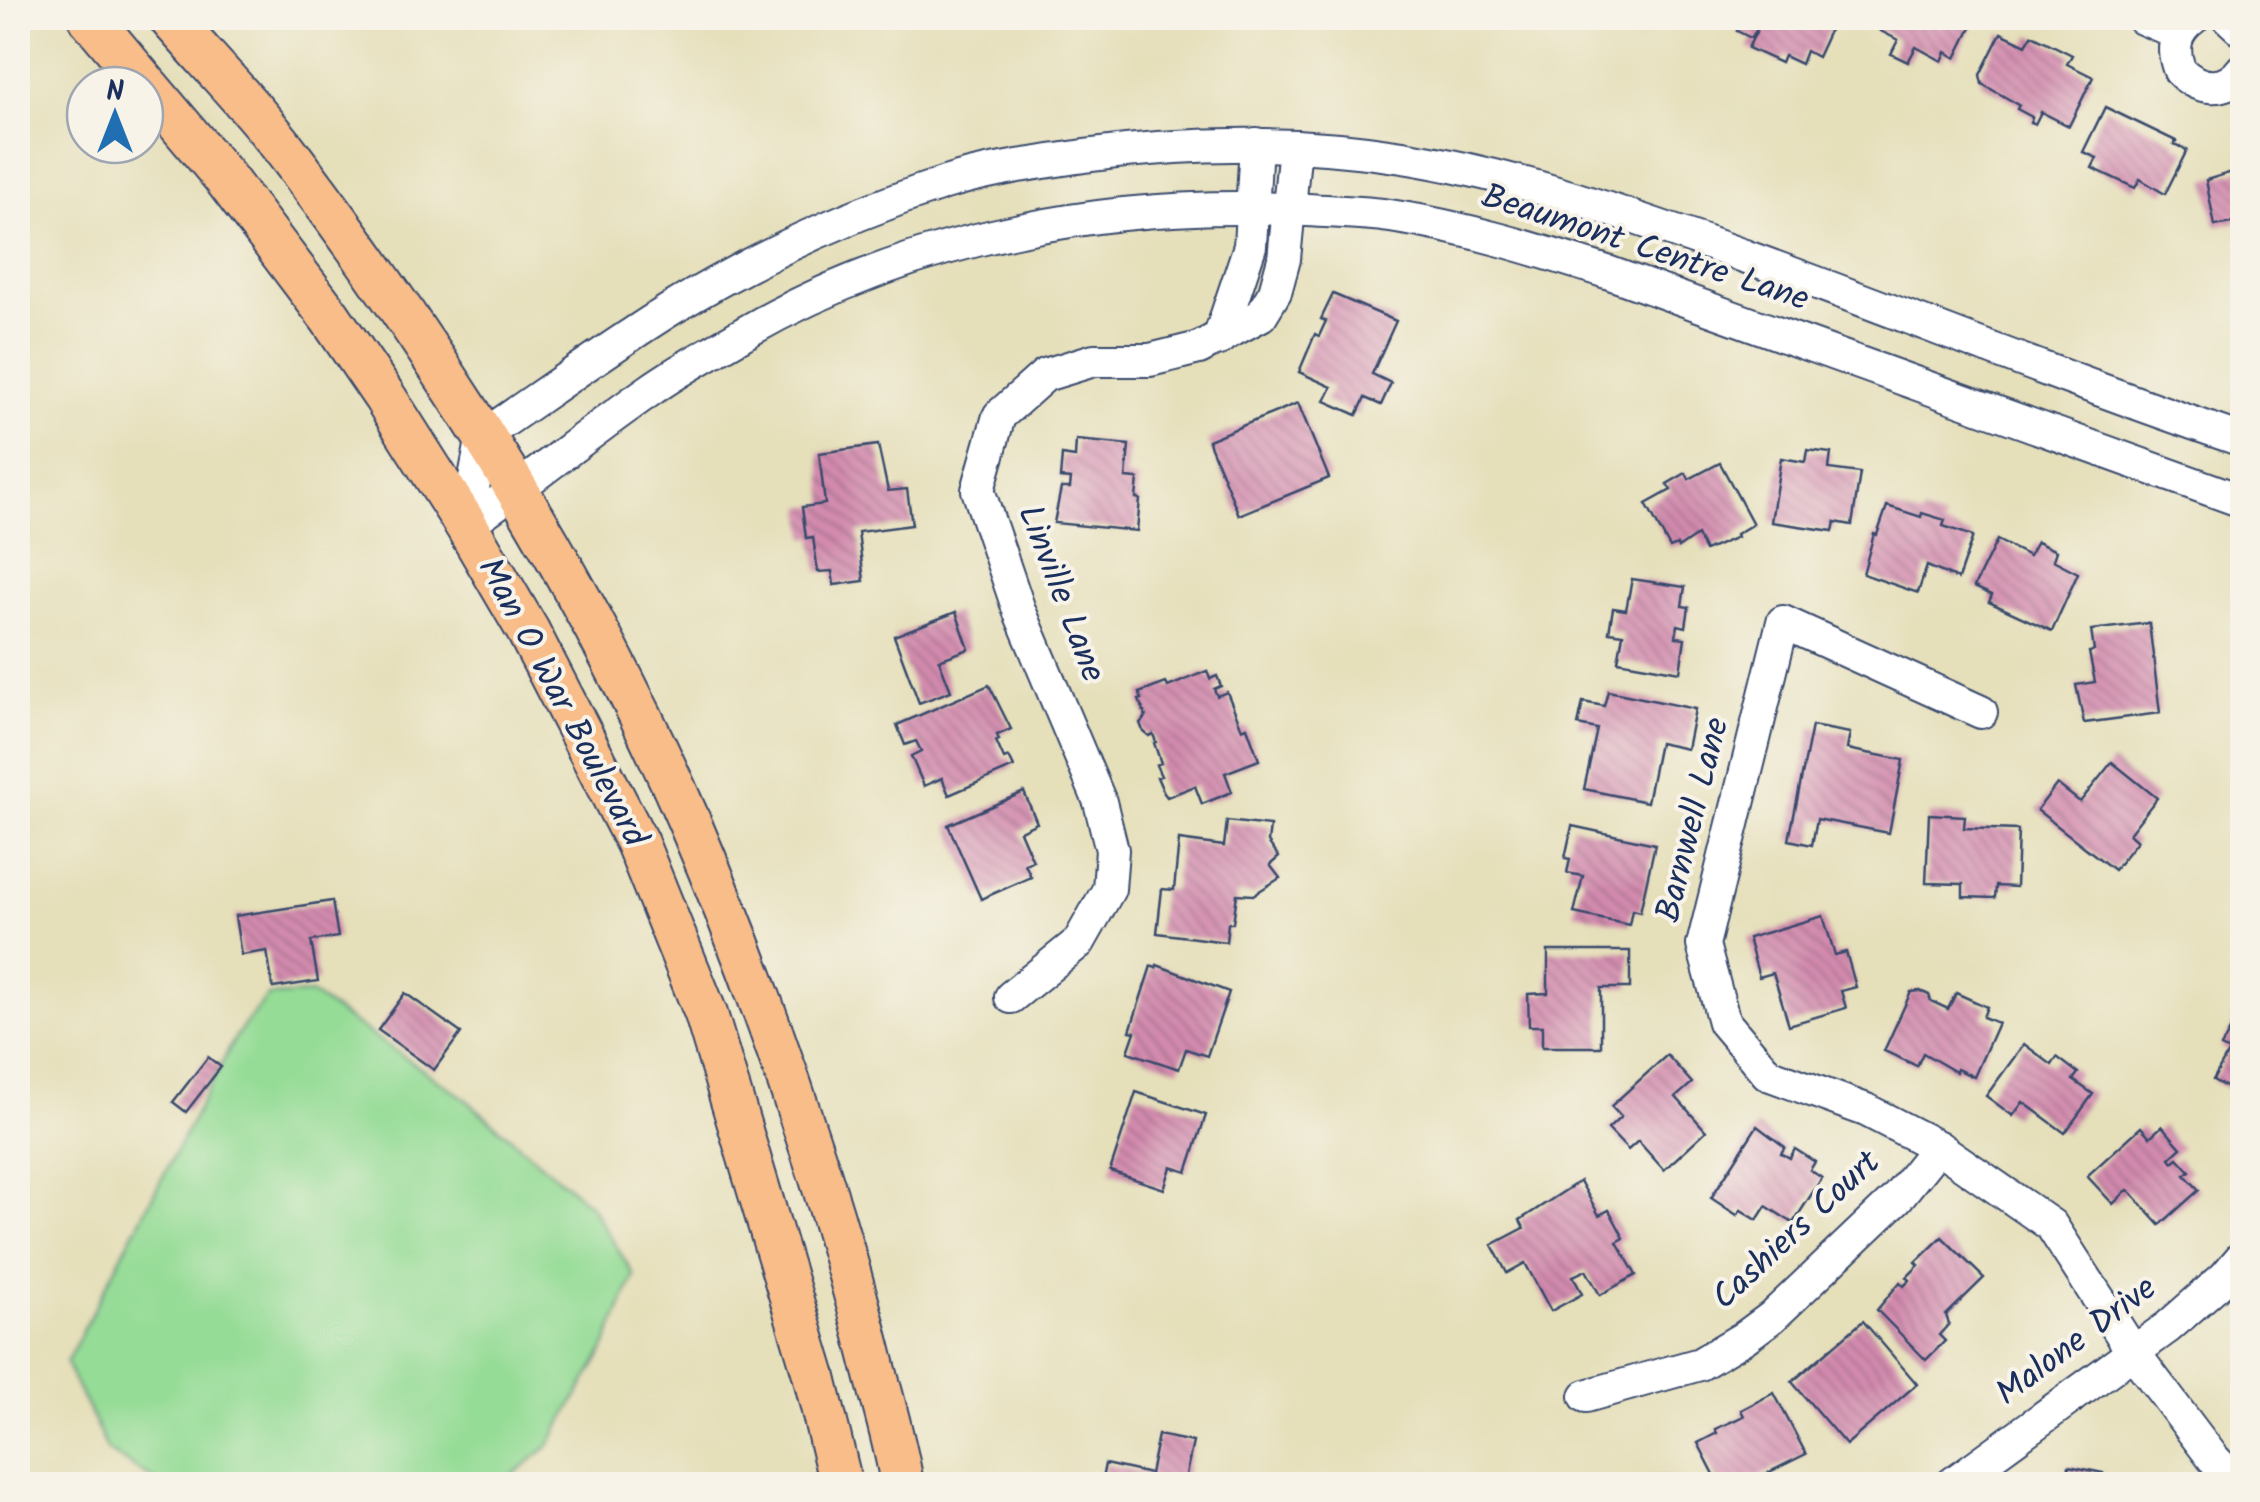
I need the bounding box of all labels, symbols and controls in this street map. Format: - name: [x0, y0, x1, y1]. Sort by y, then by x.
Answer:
- north arrow: [65, 65, 165, 165]
- text: N: [106, 70, 124, 115]
- street label: Beaumont Centre Lane: [1474, 170, 1816, 328]
- street label: Linville Lane: [1001, 497, 1120, 691]
- street label: Man O War Boulevard: [461, 548, 662, 859]
- street label: Barnwell Lane: [1642, 711, 1747, 928]
- street label: Cashiers Court: [1699, 1137, 1895, 1325]
- street label: Malone Drive: [1984, 1262, 2170, 1422]

